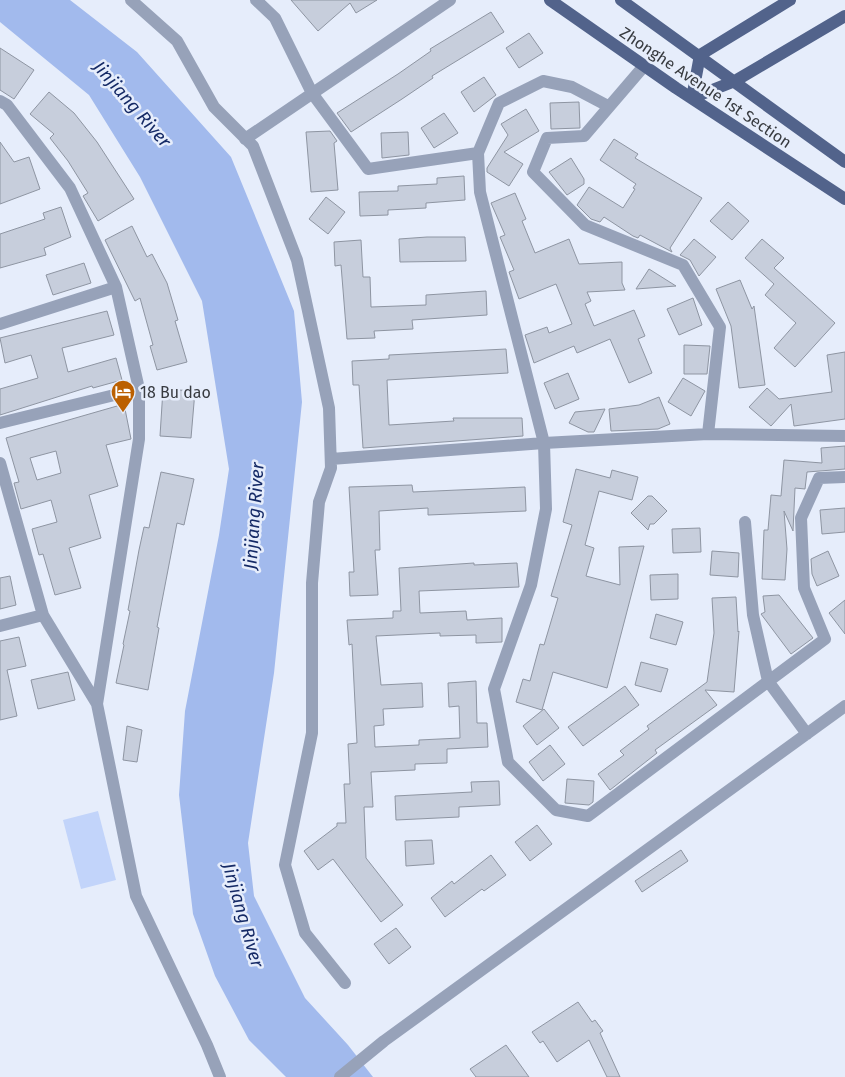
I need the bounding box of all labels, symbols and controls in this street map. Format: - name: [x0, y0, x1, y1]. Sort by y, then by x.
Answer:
- street label: Zhonghe Avenue 1st Section: [616, 23, 795, 152]
- water label: Jinjiang River: [88, 56, 176, 153]
- hotel icon: 18 Bu dao: [110, 379, 136, 413]
- place label: 18 Bu dao: [140, 383, 211, 402]
- water label: Jinjiang River: [239, 461, 269, 571]
- water label: Jinjiang River: [217, 859, 269, 971]

